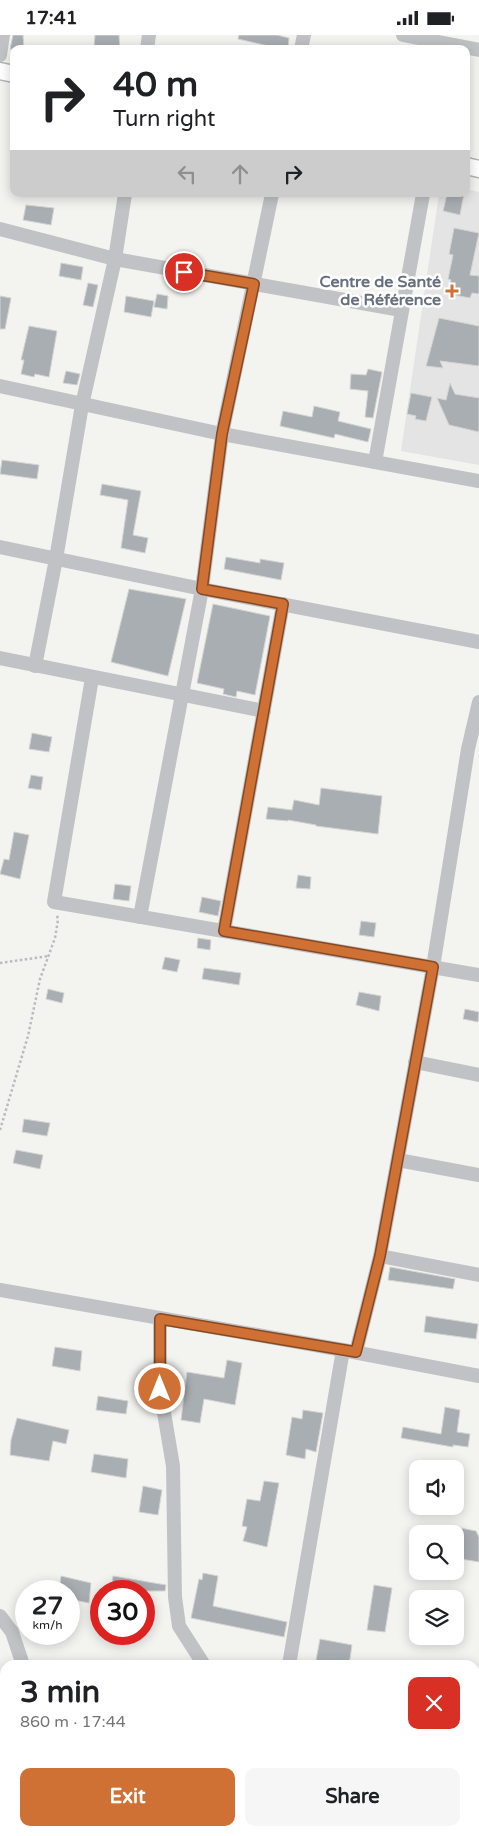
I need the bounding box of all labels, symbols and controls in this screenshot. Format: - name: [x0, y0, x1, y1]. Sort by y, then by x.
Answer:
- text: 17:41: [25, 7, 78, 29]
- text: 40 m: [113, 64, 198, 106]
- icon: right: [30, 65, 95, 130]
- text: Turn right: [113, 106, 215, 132]
- icon: left: [173, 160, 201, 188]
- icon: ahead: [226, 160, 254, 188]
- icon: right: [279, 160, 307, 188]
- pin: [163, 251, 205, 293]
- icon: arrive: [170, 258, 198, 286]
- place label: Centre de Santé de Référence: [320, 272, 441, 310]
- marker: Centre de Santé de Référence: [445, 284, 459, 298]
- position arrow: [133, 1362, 185, 1414]
- map controls: [409, 1460, 464, 1645]
- button: sound: [409, 1460, 464, 1515]
- button: search: [409, 1525, 464, 1580]
- speed limit sign: 30: [90, 1580, 155, 1645]
- button: layers: [409, 1590, 464, 1645]
- text: 27: [32, 1591, 63, 1621]
- text: km/h: [32, 1618, 63, 1632]
- text: 3 min: [20, 1674, 100, 1711]
- button: close: [408, 1677, 460, 1729]
- text: 860 m · 17:44: [20, 1712, 126, 1732]
- button: Exit: [20, 1768, 235, 1826]
- button: Share: [245, 1768, 460, 1826]

